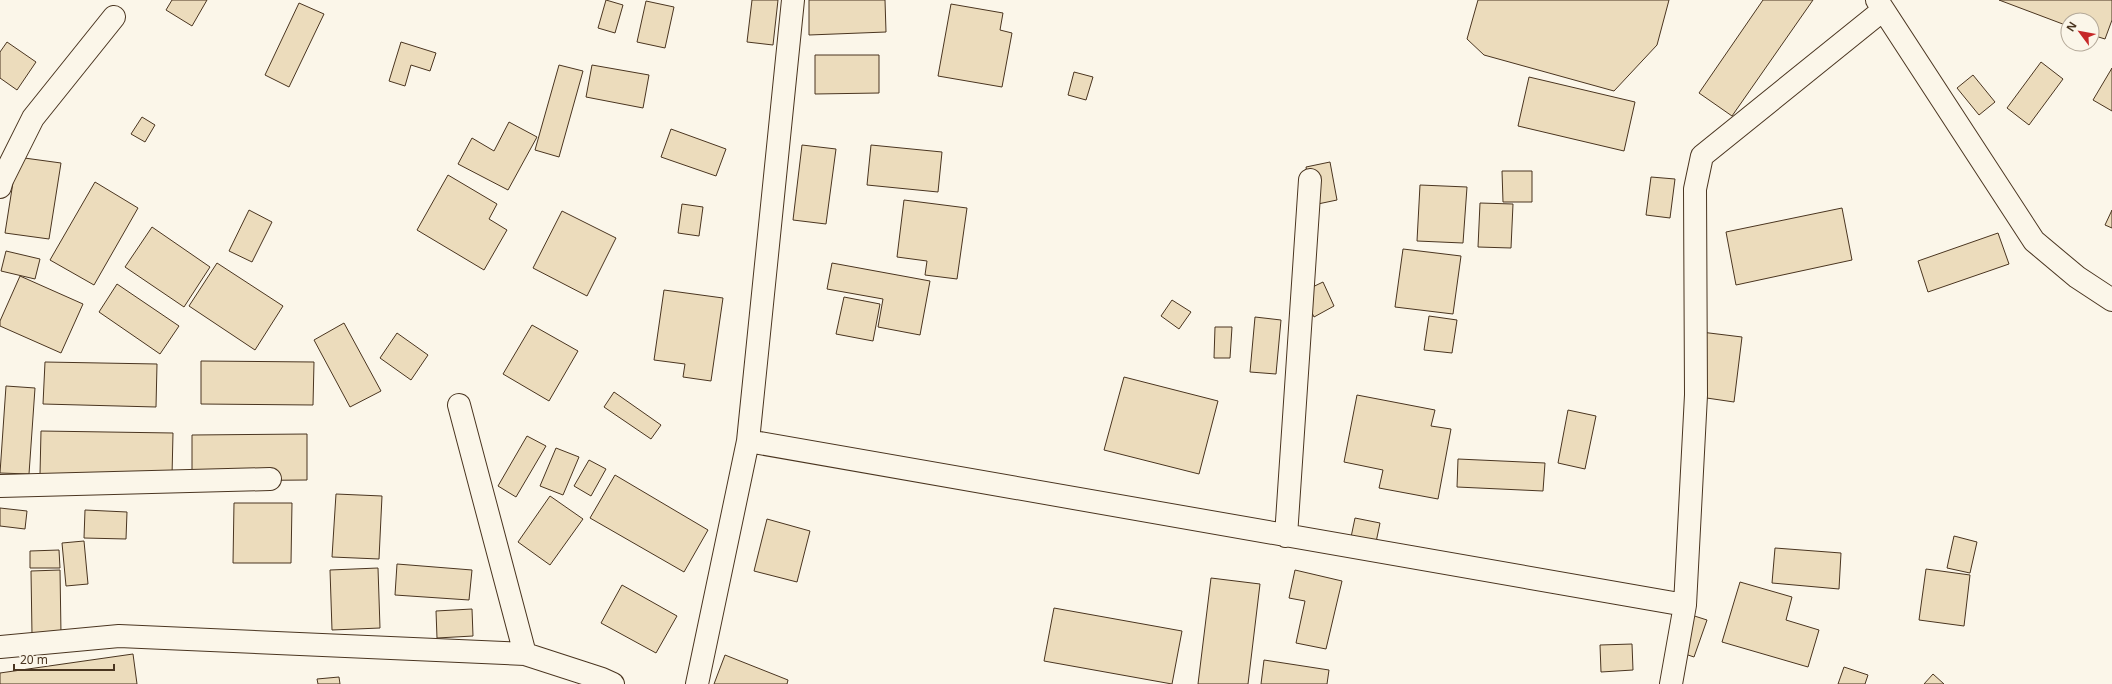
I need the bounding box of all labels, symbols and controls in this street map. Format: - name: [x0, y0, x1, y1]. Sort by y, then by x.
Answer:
- north arrow: [2060, 12, 2100, 52]
- text: N: [2062, 19, 2080, 34]
- scale bar: [14, 646, 114, 672]
- text: 20 m: [20, 651, 48, 668]

